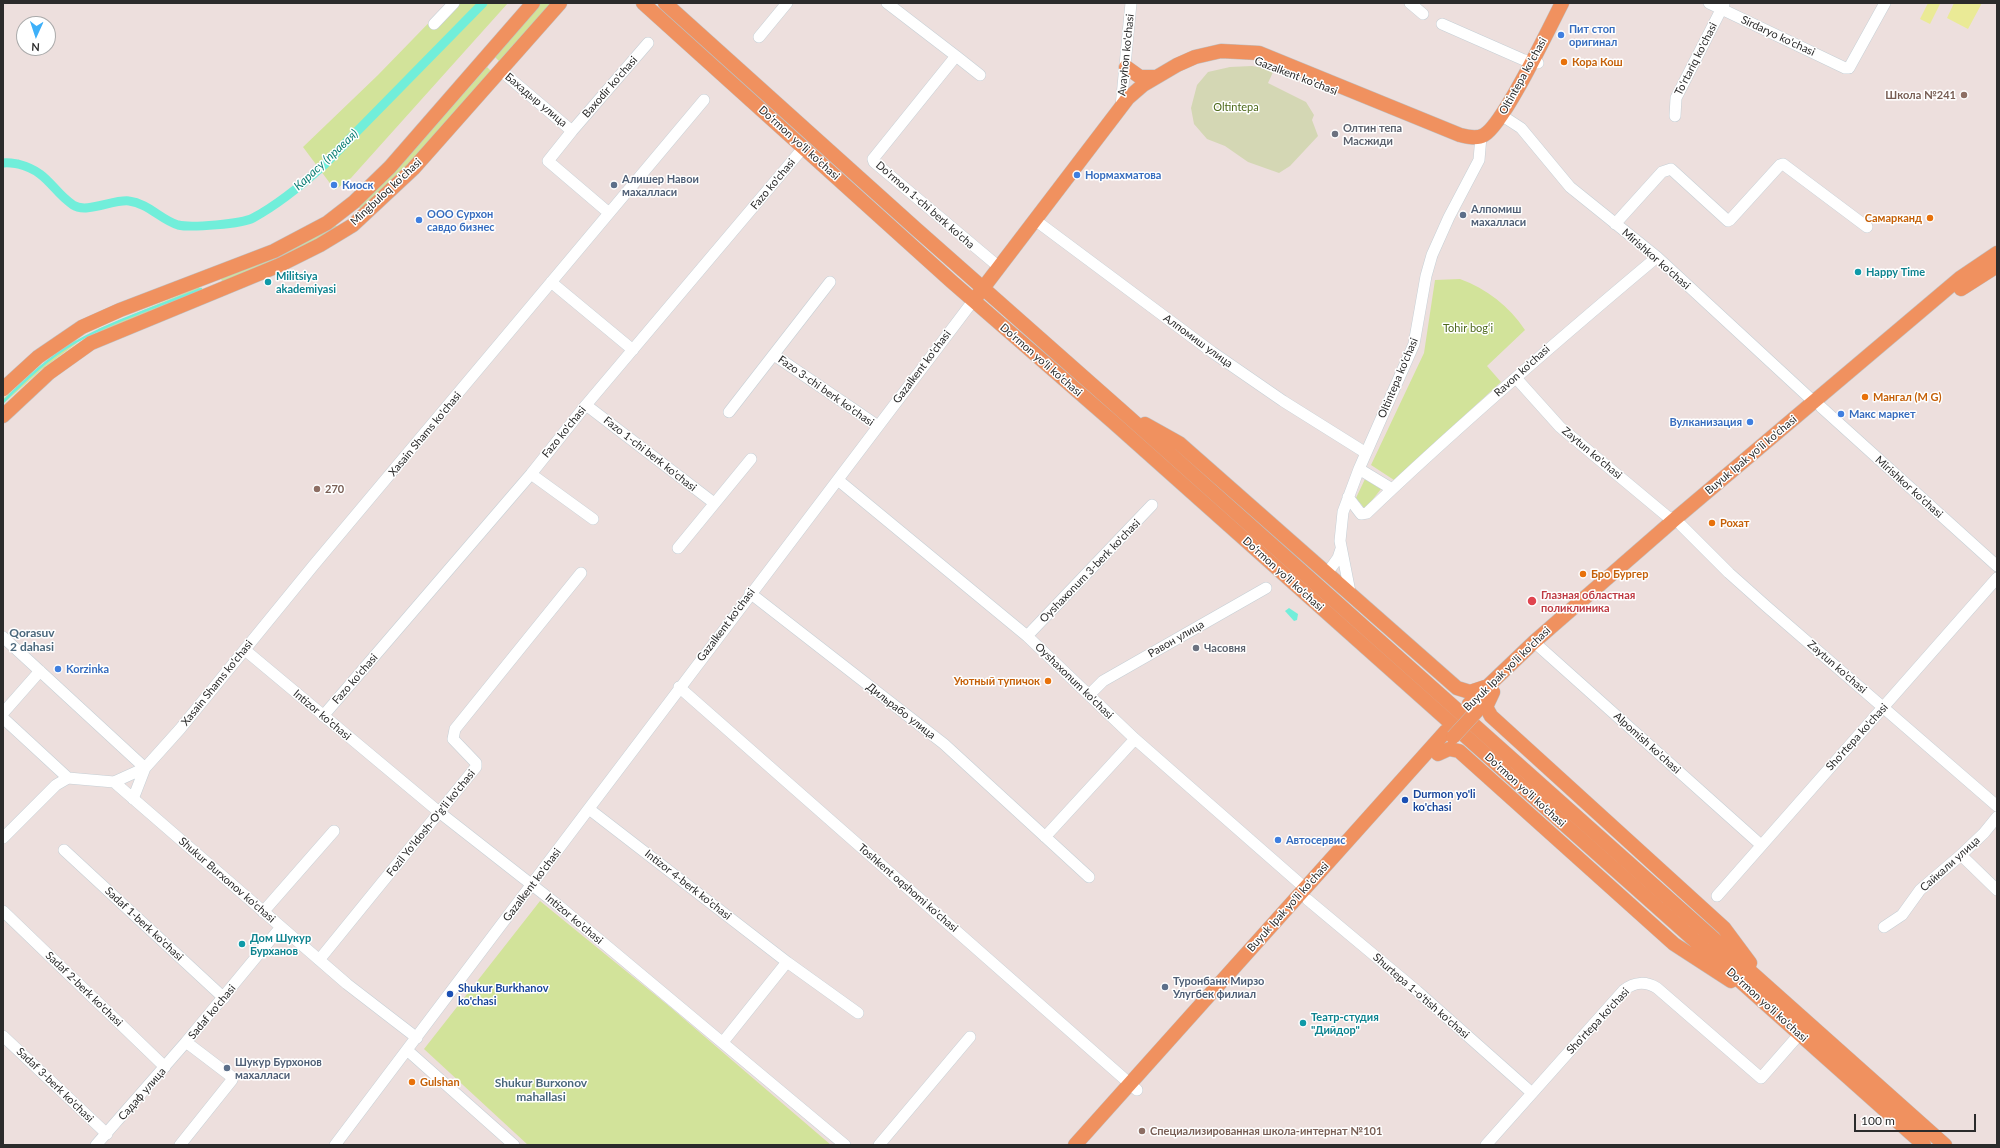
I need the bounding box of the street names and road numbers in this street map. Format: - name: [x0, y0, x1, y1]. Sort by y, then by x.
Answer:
- street label: Avayhon ko'chasi: [1115, 13, 1137, 97]
- street label: Sirdaryo ko'chasi: [1739, 13, 1817, 59]
- street label: To'rtariq ko'chasi: [1672, 20, 1720, 98]
- street label: Oltintepa ko'chasi: [1496, 35, 1550, 117]
- street label: Baxodir ko'chasi: [580, 54, 640, 120]
- street label: Gazalkent ko'chasi: [1253, 54, 1339, 98]
- street label: Бахадыр улица: [502, 70, 570, 130]
- street label: Do‘rmon yo‘li ko‘chasi: [756, 103, 842, 183]
- street label: Mingbuloq ko'chasi: [348, 156, 424, 228]
- street label: Fazo ko'chasi: [748, 156, 798, 212]
- street label: Do'rmon 1-chi berk ko'cha: [873, 158, 977, 252]
- street label: Mirishkor ko'chasi: [1619, 226, 1693, 292]
- street label: Алпомиш улица: [1161, 311, 1235, 371]
- street label: Do‘rmon yo‘li ko‘chasi: [997, 321, 1085, 399]
- street label: Gazalkent ko'chasi: [890, 328, 954, 406]
- street label: Oltintepa ko'chasi: [1375, 336, 1421, 420]
- street label: Ravon ko'chasi: [1491, 343, 1553, 399]
- street label: Fazo 3-chi berk ko'chasi: [775, 353, 877, 429]
- street label: Xasain Shams ko'chasi: [386, 389, 464, 479]
- street label: Fazo ko'chasi: [539, 404, 589, 460]
- street label: Buyuk Ipak yo'li ko'chasi: [1702, 413, 1800, 497]
- street label: Fazo 1-chi berk ko'chasi: [601, 414, 699, 494]
- street label: Zaytun ko'chasi: [1559, 424, 1625, 482]
- street label: Mirishkor ko'chasi: [1873, 453, 1945, 521]
- street label: Oyshaxonum 3-berk ko'chasi: [1037, 517, 1143, 625]
- street label: Do‘rmon yo‘li ko‘chasi: [1240, 534, 1326, 614]
- street label: Gazalkent ko'chasi: [694, 586, 758, 664]
- street label: Равон улица: [1146, 618, 1206, 660]
- street label: Buyuk Ipak yo'li ko'chasi: [1461, 624, 1553, 714]
- street label: Xasain Shams ko'chasi: [179, 638, 255, 728]
- street label: Zaytun ko'chasi: [1805, 638, 1869, 696]
- street label: Oyshaxonum ko'chasi: [1032, 640, 1116, 722]
- street label: Fazo ko'chasi: [330, 651, 380, 707]
- street label: Дильрабо улица: [864, 680, 938, 742]
- street label: Intizor ko'chasi: [290, 687, 354, 743]
- street label: Sho'rtepa ko'chasi: [1823, 701, 1891, 773]
- street label: Alpomish ko'chasi: [1611, 710, 1683, 776]
- street label: Do‘rmon yo‘li ko‘chasi: [1482, 750, 1568, 830]
- street label: Fozil Yo'ldosh-O'g'li ko'chasi: [384, 767, 478, 879]
- street label: Shukur Burxonov ko'chasi: [176, 834, 278, 926]
- street label: Сайкали улица: [1917, 834, 1983, 894]
- street label: Toshkent oqshomi ko'chasi: [855, 841, 961, 935]
- street label: Gazalkent ko'chasi: [500, 846, 564, 924]
- street label: Intizor 4-berk ko'chasi: [642, 847, 734, 923]
- street label: Buyuk Ipak yo'li ko'chasi: [1244, 860, 1332, 954]
- street label: Sadaf 1-berk ko'chasi: [102, 884, 186, 964]
- street label: Intizor ko'chasi: [542, 891, 606, 947]
- street label: Sadaf 2-berk ko'chasi: [43, 949, 125, 1029]
- street label: Shurtepa 1-o'tish ko'chasi: [1370, 951, 1472, 1041]
- street label: Do‘rmon yo‘li ko‘chasi: [1724, 965, 1810, 1045]
- street label: Sadaf ko'chasi: [185, 982, 239, 1042]
- street label: Sho'rtepa ko'chasi: [1564, 985, 1632, 1057]
- street label: Sadaf 3-berk ko'chasi: [14, 1045, 96, 1125]
- street label: Садаф улица: [115, 1065, 169, 1123]

